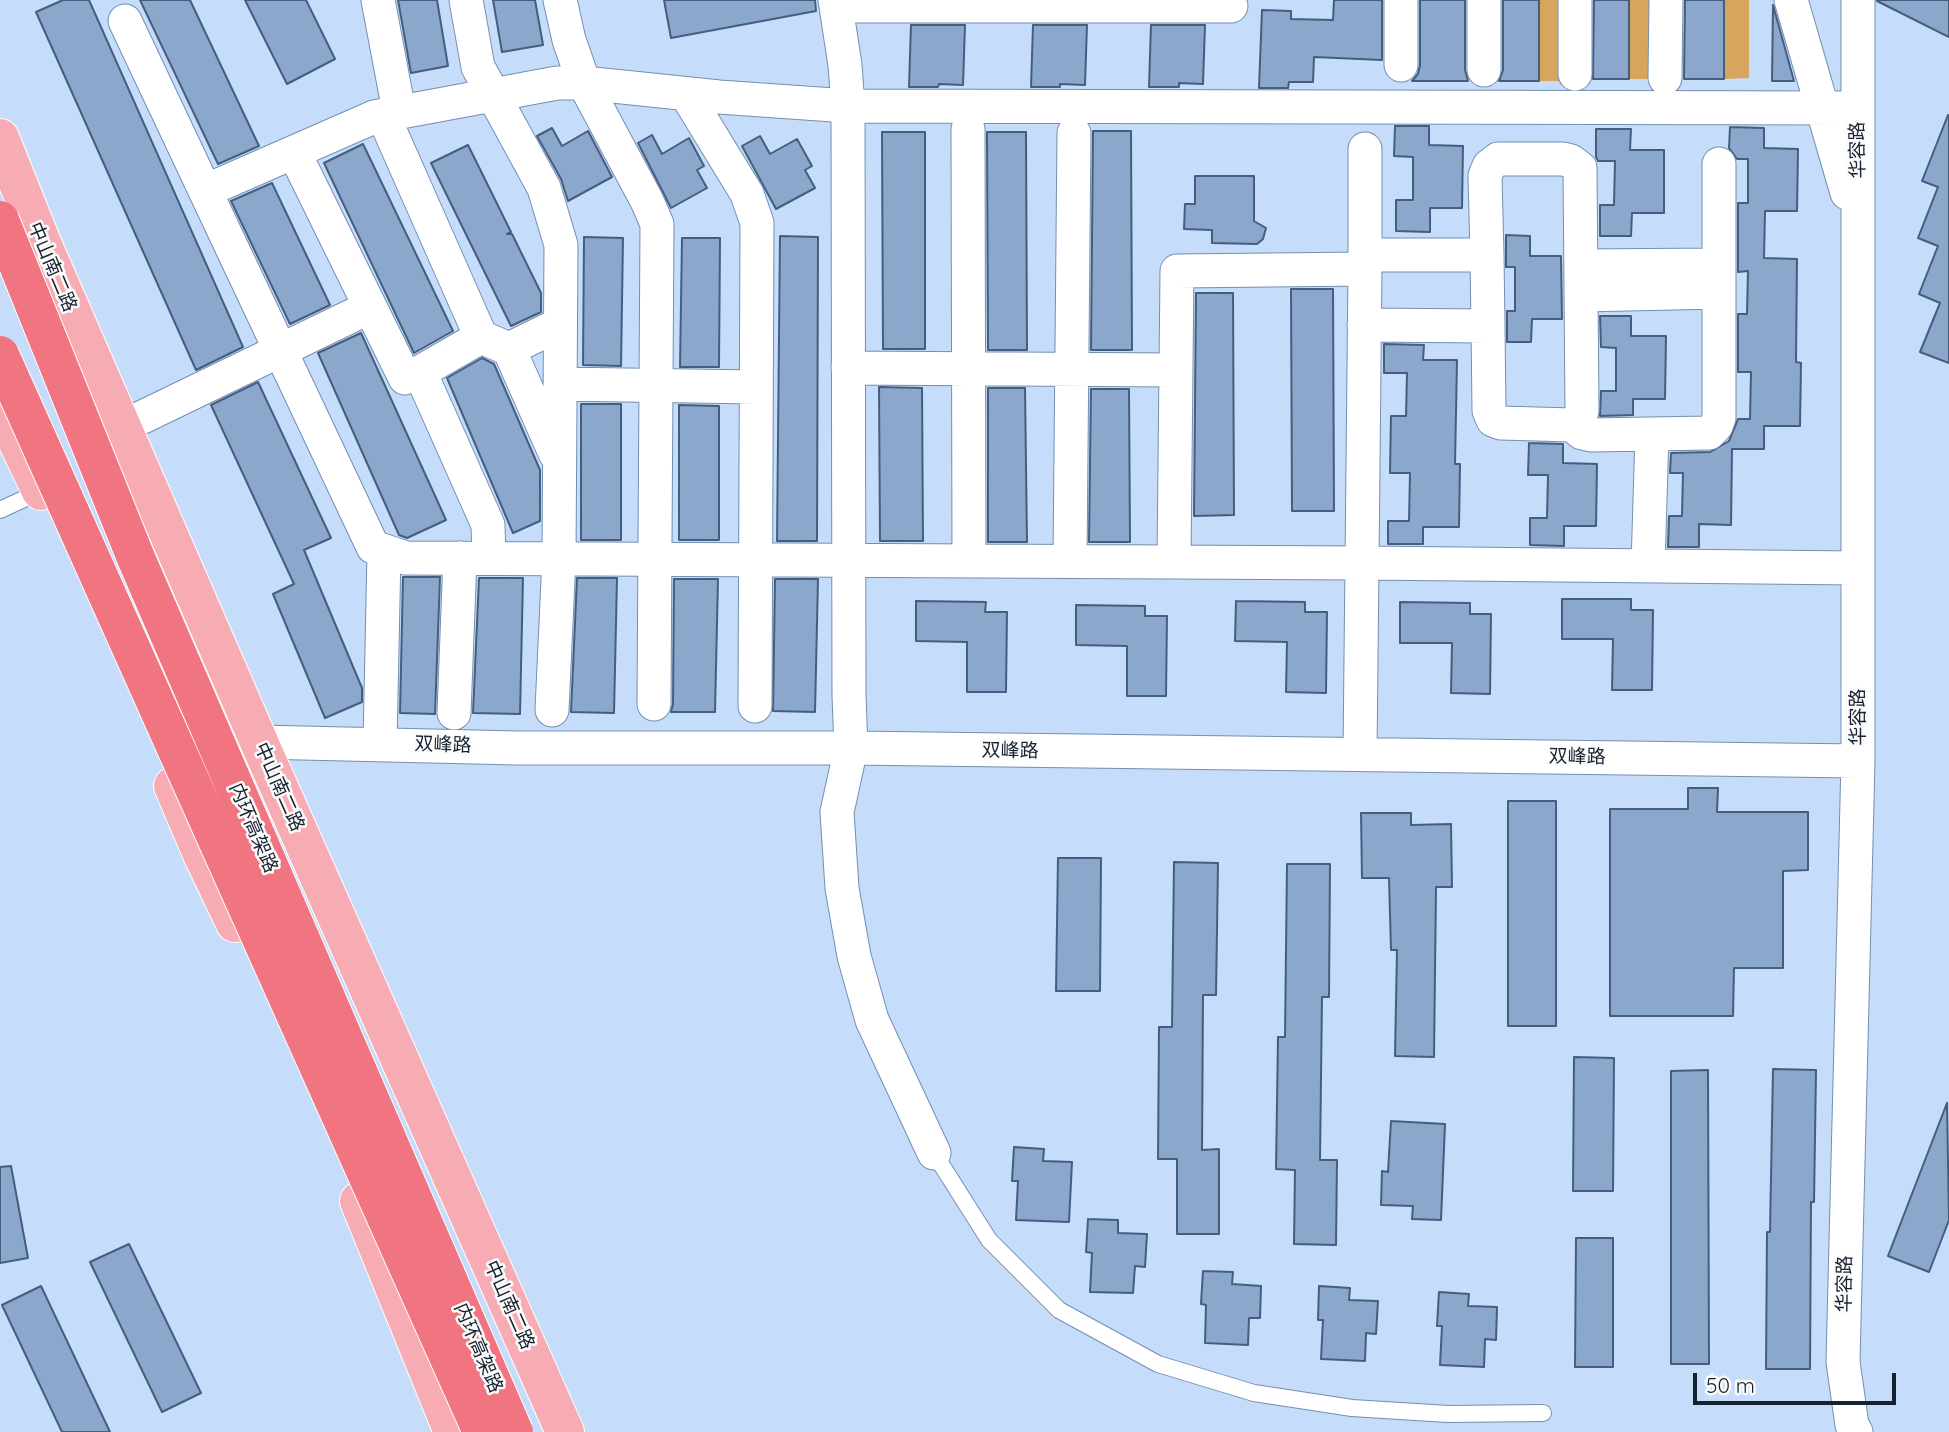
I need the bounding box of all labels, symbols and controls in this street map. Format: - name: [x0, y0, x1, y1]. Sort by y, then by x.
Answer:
- street label: 华容路: [1846, 121, 1870, 179]
- street label: 中山南二路: [23, 219, 81, 315]
- street label: 华容路: [1847, 689, 1869, 745]
- street label: 双峰路: [414, 733, 472, 757]
- street label: 中山南二路: [249, 739, 309, 835]
- street label: 双峰路: [981, 739, 1039, 763]
- street label: 双峰路: [1548, 745, 1606, 769]
- street label: 内环高架路: [224, 780, 282, 876]
- street label: 华容路: [1833, 1255, 1857, 1313]
- street label: 中山南二路: [479, 1257, 539, 1353]
- street label: 内环高架路: [449, 1300, 507, 1396]
- scale bar: [1697, 1358, 1900, 1402]
- text: 50 m: [1706, 1372, 1755, 1398]

